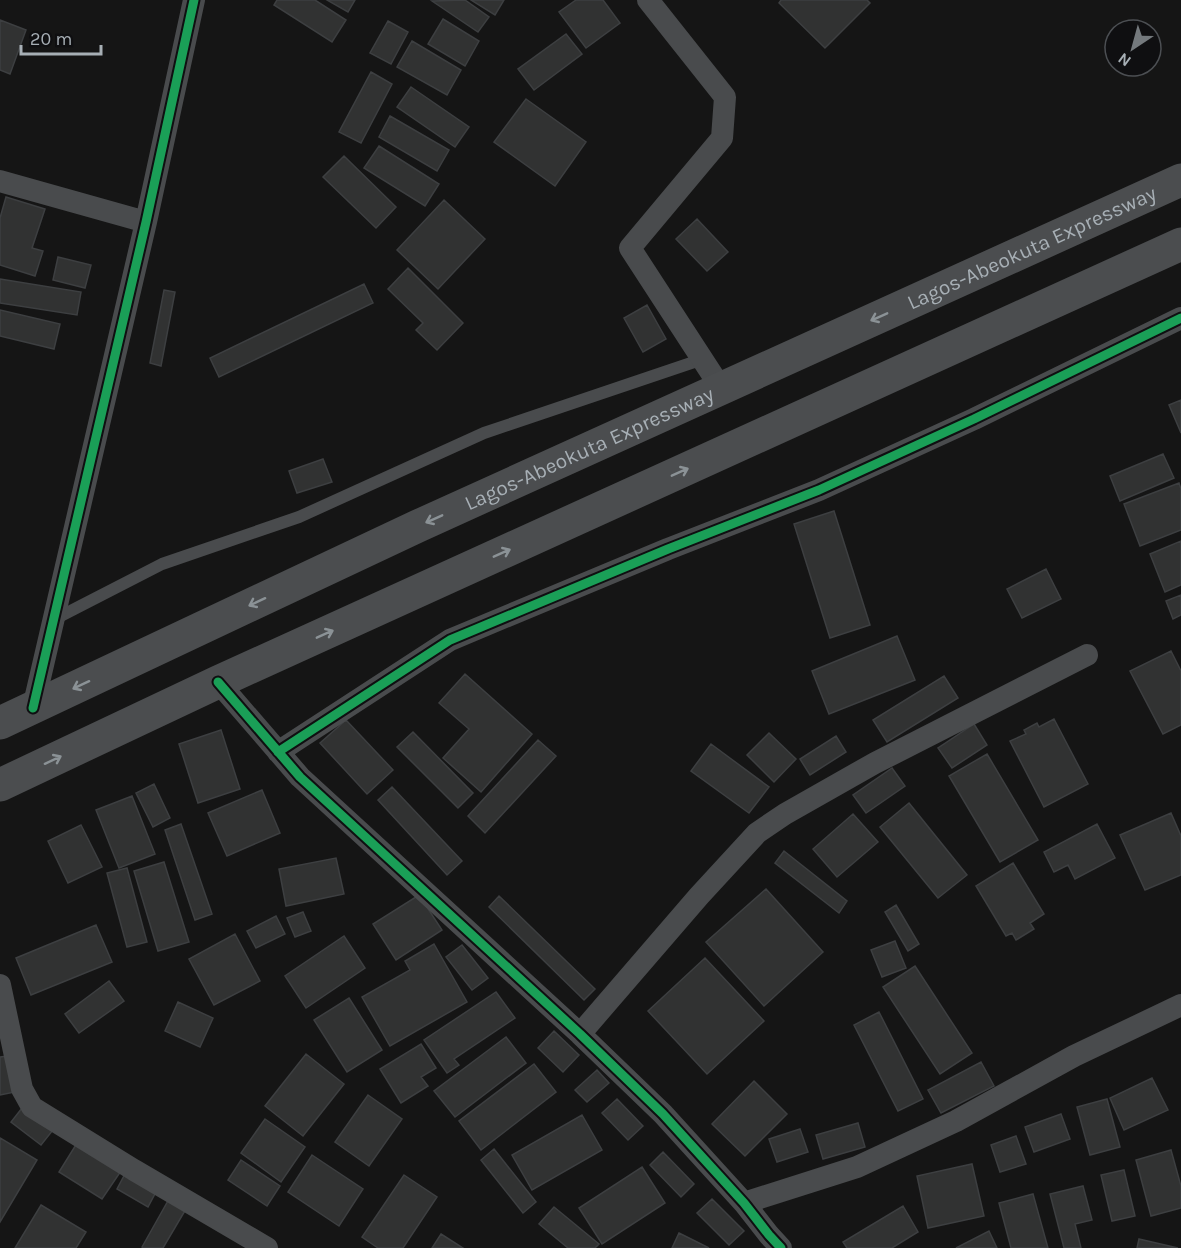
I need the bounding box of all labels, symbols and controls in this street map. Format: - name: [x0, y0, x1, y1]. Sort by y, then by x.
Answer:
- scale bar: [21, 18, 100, 56]
- north arrow: [1103, 18, 1163, 78]
- text: 20 m: [30, 28, 72, 50]
- text: N: [1114, 49, 1135, 71]
- street label: Lagos-Abeokuta Expressway: [903, 181, 1160, 315]
- one-way arrow: [870, 312, 888, 323]
- street label: Lagos-Abeokuta Expressway: [461, 381, 718, 515]
- one-way arrow: [671, 466, 689, 477]
- one-way arrow: [425, 514, 443, 525]
- one-way arrow: [493, 547, 511, 558]
- one-way arrow: [249, 597, 267, 609]
- one-way arrow: [316, 627, 334, 638]
- one-way arrow: [73, 680, 91, 692]
- one-way arrow: [43, 754, 61, 766]

